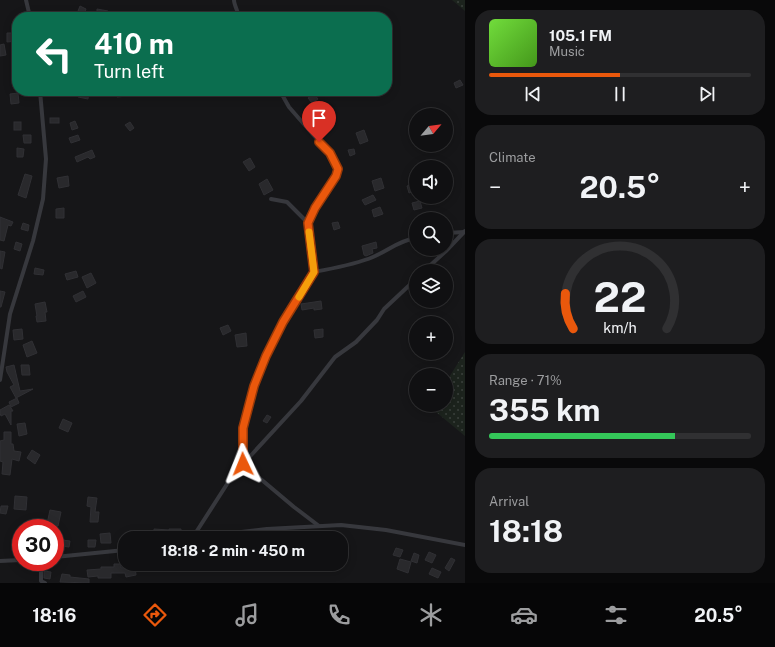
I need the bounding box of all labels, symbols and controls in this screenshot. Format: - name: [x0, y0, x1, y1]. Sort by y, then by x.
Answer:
- text: 410 m: [94, 27, 174, 60]
- text: 105.1 FM: [549, 27, 612, 44]
- icon: left: [28, 28, 80, 80]
- text: Music: [549, 44, 585, 59]
- text: Turn left: [94, 61, 164, 82]
- icon: previous: [522, 83, 544, 105]
- icon: pause: [609, 83, 631, 105]
- icon: next: [696, 83, 718, 105]
- pin: [302, 101, 336, 142]
- icon: arrive: [308, 107, 330, 129]
- north arrow: [409, 108, 453, 152]
- map controls: [409, 108, 453, 412]
- text: Climate: [489, 150, 536, 165]
- button: sound: [409, 160, 453, 204]
- text: 20.5°: [580, 169, 660, 205]
- text: −: [489, 174, 501, 200]
- text: +: [739, 174, 751, 200]
- button: search: [409, 212, 453, 256]
- button: layers: [409, 264, 453, 308]
- text: 22: [594, 272, 646, 321]
- button: +: [409, 316, 453, 360]
- text: km/h: [603, 319, 637, 336]
- button: −: [409, 368, 453, 412]
- text: Range · 71%: [489, 373, 562, 388]
- text: 355 km: [489, 392, 600, 428]
- position arrow: [222, 443, 264, 485]
- text: Arrival: [489, 494, 529, 509]
- text: 18:18: [489, 513, 563, 549]
- speed limit sign: 30: [12, 519, 64, 571]
- text: 18:18 · 2 min · 450 m: [161, 542, 305, 559]
- icon: directions: [141, 601, 169, 629]
- icon: music: [233, 601, 261, 629]
- icon: phone: [325, 601, 353, 629]
- icon: climate: [417, 601, 445, 629]
- icon: car: [510, 601, 538, 629]
- icon: filters: [602, 601, 630, 629]
- text: 18:16: [32, 605, 76, 626]
- text: 20.5°: [694, 605, 743, 626]

